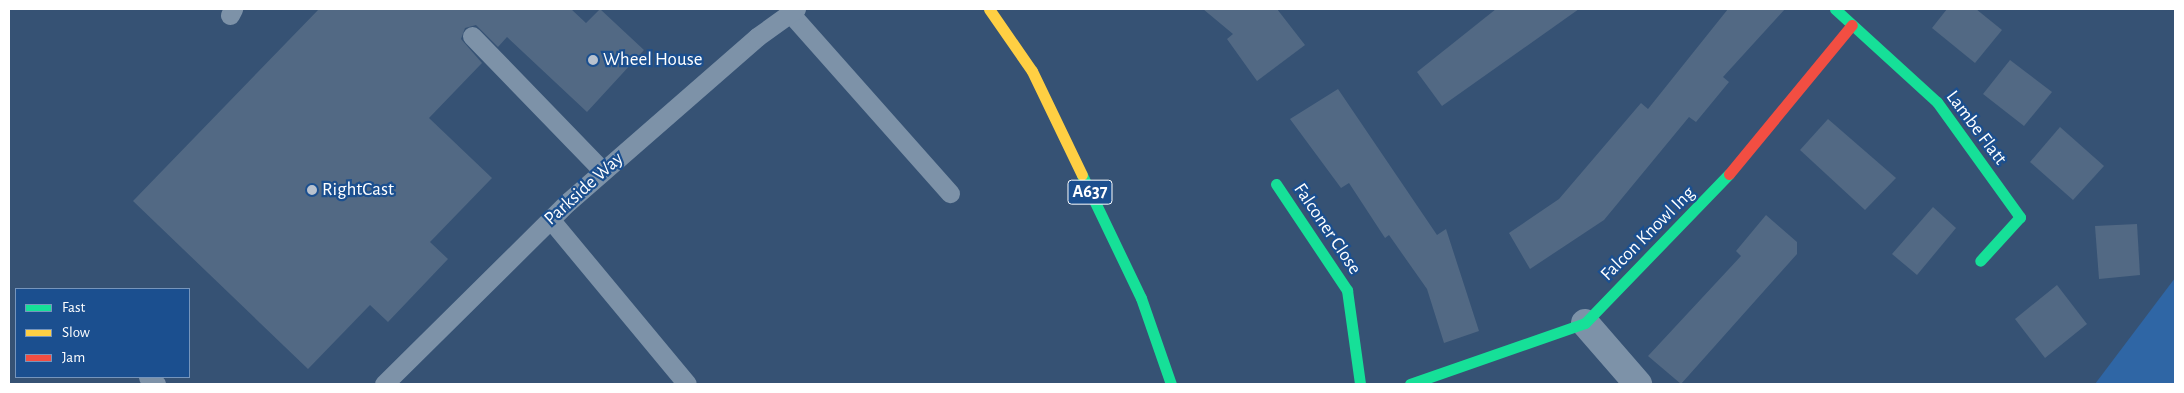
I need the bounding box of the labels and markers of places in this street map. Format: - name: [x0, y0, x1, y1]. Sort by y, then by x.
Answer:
- place label: Wheel House: [603, 49, 702, 71]
- marker: Wheel House: [587, 54, 599, 66]
- place label: RightCast: [322, 179, 394, 201]
- marker: RightCast: [306, 184, 318, 196]

